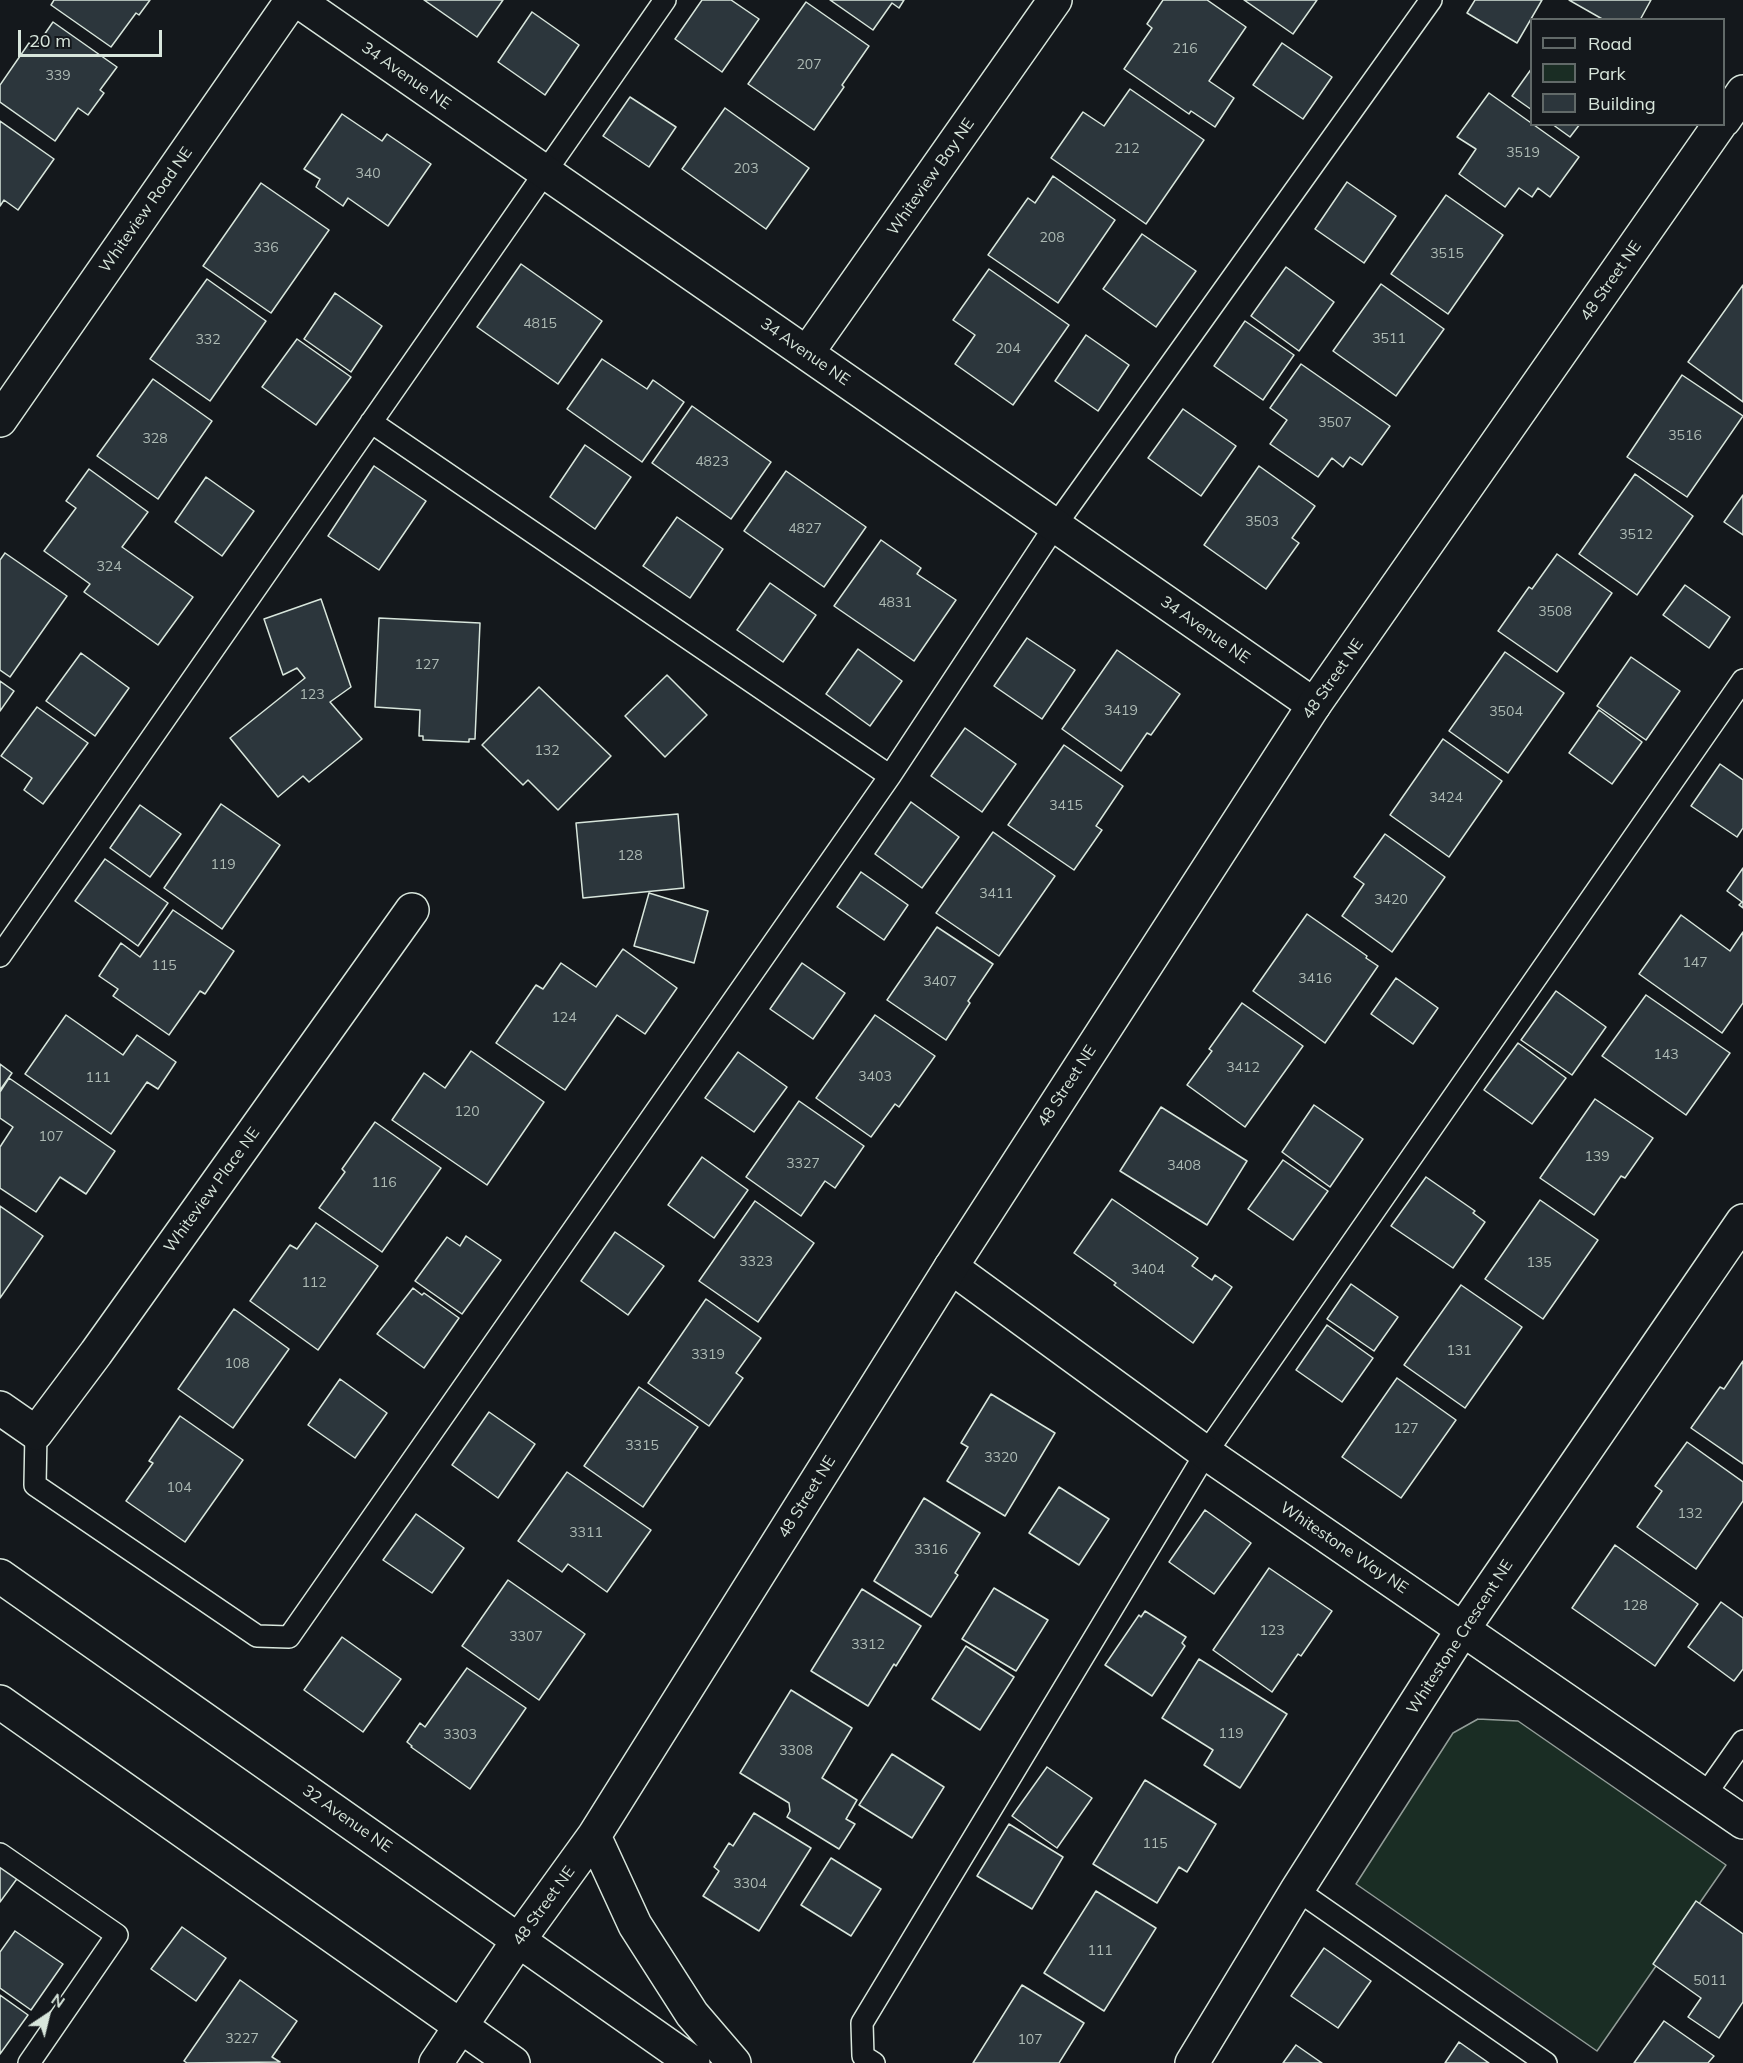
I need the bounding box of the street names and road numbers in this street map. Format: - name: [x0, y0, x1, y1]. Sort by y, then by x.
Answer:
- street label: 34 Avenue NE: [358, 38, 454, 114]
- street label: Whiteview Bay NE: [883, 115, 979, 239]
- street label: Whiteview Road NE: [95, 144, 197, 276]
- street label: 48 Street NE: [1576, 237, 1646, 325]
- street label: 34 Avenue NE: [757, 314, 853, 390]
- street label: 34 Avenue NE: [1157, 592, 1253, 668]
- street label: 48 Street NE: [1298, 635, 1368, 723]
- street label: 48 Street NE: [1034, 1042, 1100, 1130]
- street label: Whiteview Place NE: [160, 1124, 264, 1256]
- street label: 48 Street NE: [774, 1452, 840, 1542]
- street label: Whitestone Way NE: [1276, 1498, 1412, 1598]
- street label: Whitestone Crescent NE: [1403, 1556, 1517, 1718]
- street label: 32 Avenue NE: [299, 1781, 395, 1857]
- street label: 48 Street NE: [509, 1863, 579, 1949]

